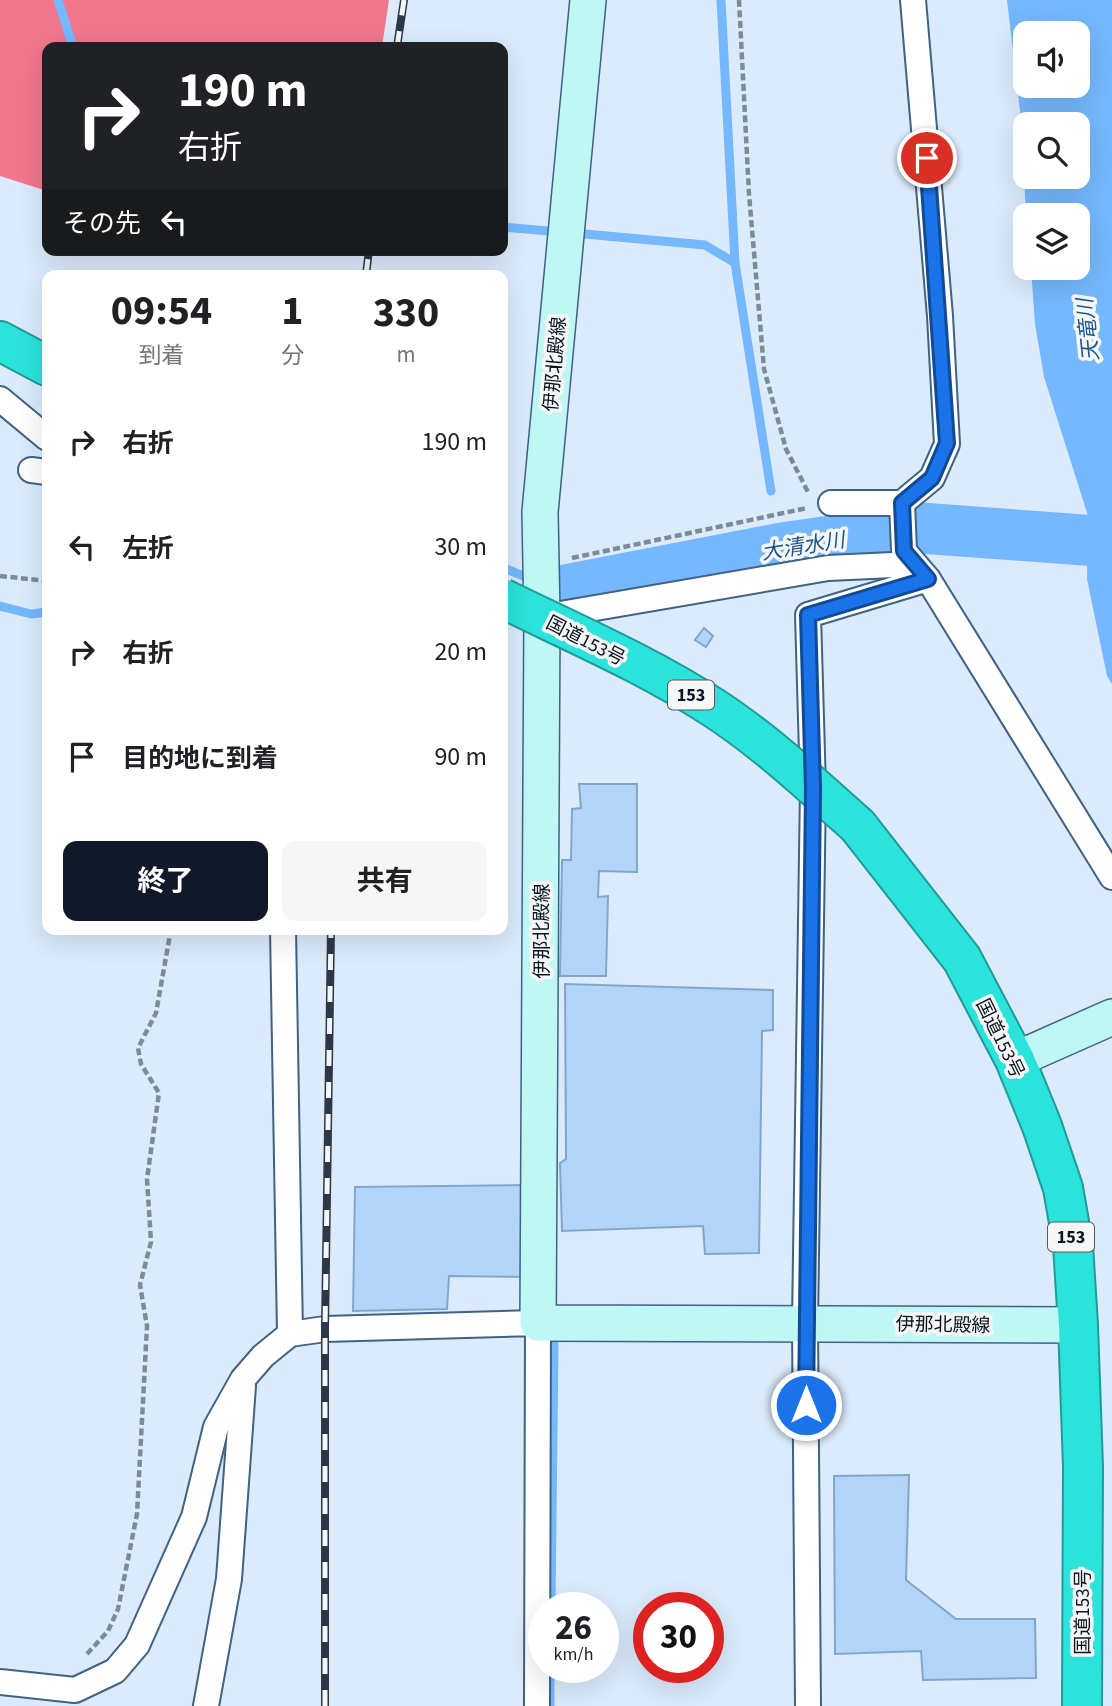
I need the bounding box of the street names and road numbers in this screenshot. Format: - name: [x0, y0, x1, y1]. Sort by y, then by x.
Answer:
- street label: 伊那北殿線: [538, 316, 573, 413]
- street label: 国道153号: [541, 610, 629, 673]
- road number: 153: [668, 680, 714, 710]
- street label: 伊那北殿線: [529, 883, 556, 979]
- street label: 国道153号: [969, 994, 1030, 1083]
- road number: 153: [1048, 1222, 1094, 1252]
- street label: 伊那北殿線: [895, 1311, 991, 1340]
- street label: 国道153号: [1070, 1569, 1097, 1655]

